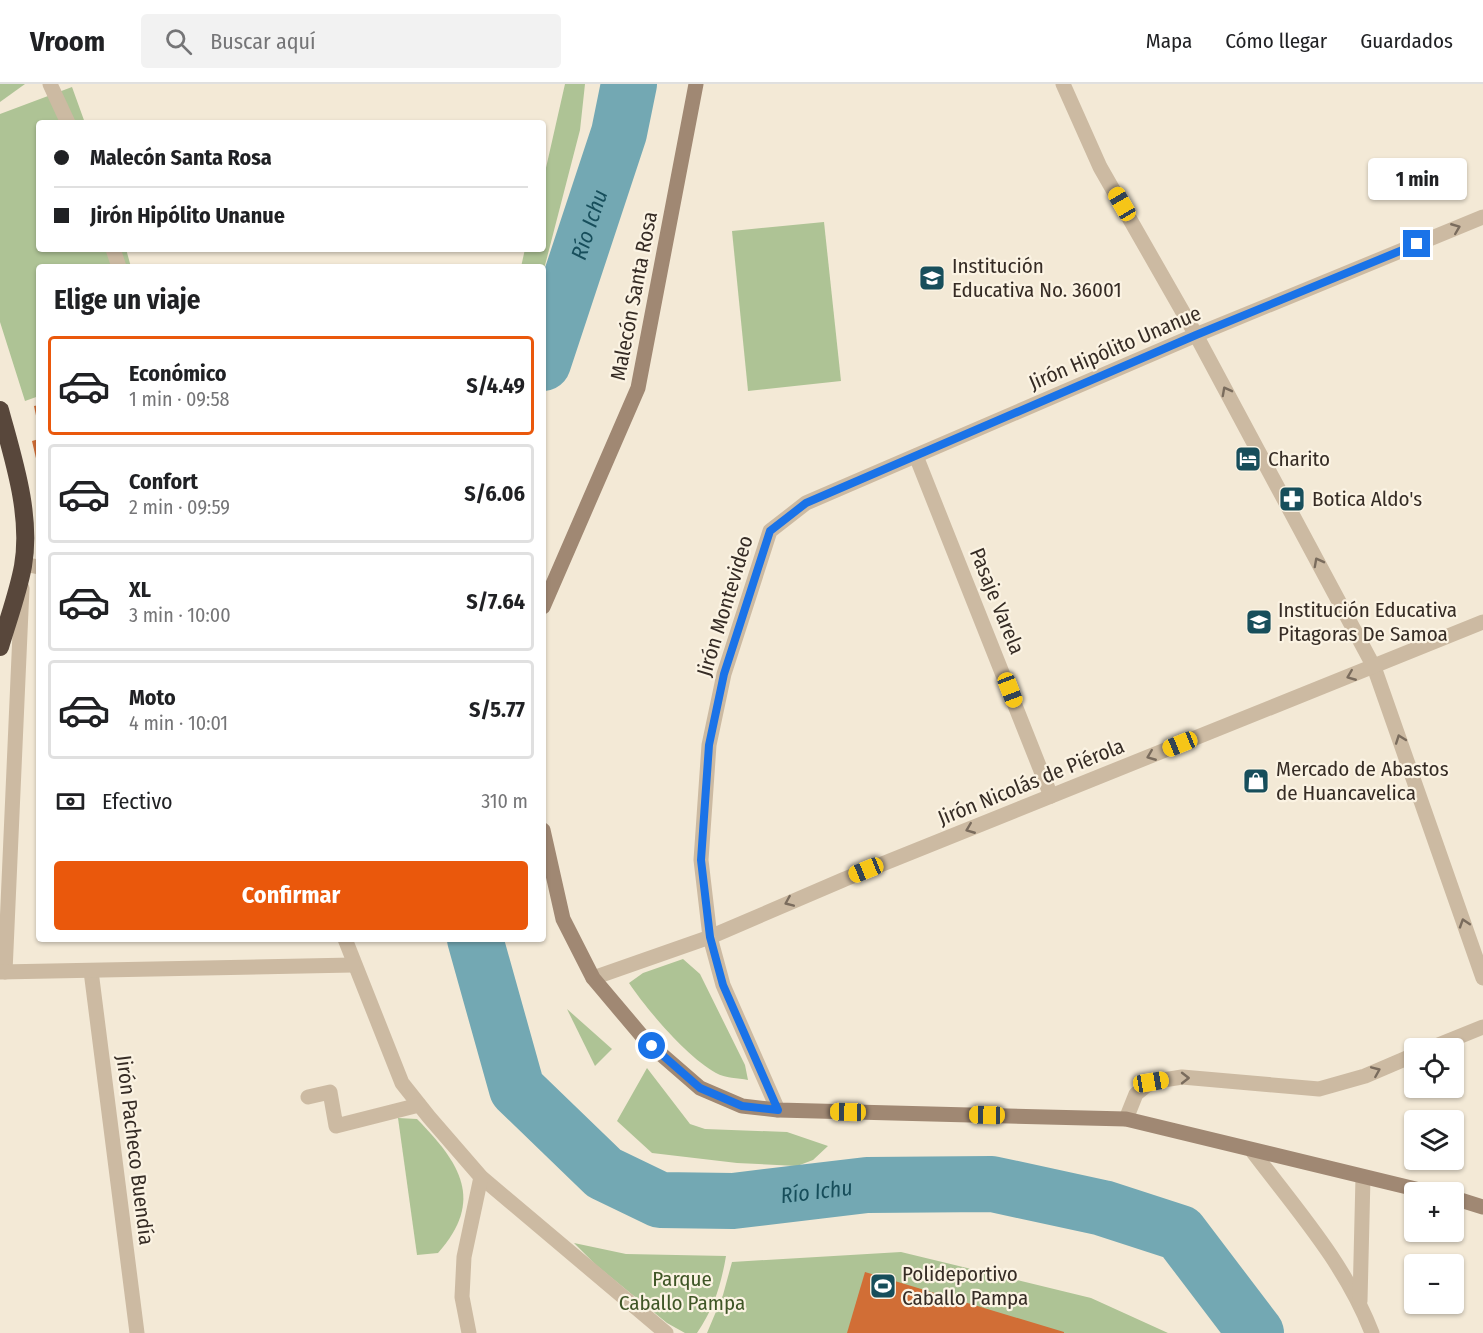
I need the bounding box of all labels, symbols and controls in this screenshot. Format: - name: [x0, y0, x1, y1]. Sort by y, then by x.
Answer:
- search box: [141, 14, 561, 68]
- text: Vroom: [30, 25, 105, 58]
- icon: search: [162, 25, 195, 58]
- text: Buscar aquí: [210, 28, 316, 55]
- text: Mapa: [1146, 28, 1192, 54]
- text: Cómo llegar: [1225, 28, 1327, 54]
- text: Guardados: [1360, 28, 1453, 54]
- text: Malecón Santa Rosa: [90, 144, 272, 171]
- callout: 1 min: [1368, 157, 1466, 199]
- text: 1 min: [1396, 167, 1439, 191]
- car: [1105, 184, 1139, 224]
- water label: Río Ichu: [565, 186, 613, 263]
- text: Jirón Hipólito Unanue: [90, 202, 285, 229]
- street label: Malecón Santa Rosa: [605, 209, 663, 383]
- one-way arrow: [1450, 223, 1461, 235]
- route end: [1403, 230, 1430, 257]
- place label: Institución Educativa No. 36001: [952, 253, 1122, 303]
- school or university icon: Institución Educativa No. 36001: [917, 263, 947, 293]
- text: Elige un viaje: [54, 284, 200, 316]
- street label: Jirón Hipólito Unanue: [1025, 300, 1205, 396]
- icon: car: [57, 359, 111, 413]
- text: Económico: [129, 360, 227, 387]
- text: S/4.49: [466, 372, 525, 399]
- one-way arrow: [1222, 386, 1233, 397]
- text: 1 min · 09:58: [129, 387, 230, 411]
- hotel icon: Charito: [1233, 444, 1263, 474]
- place label: Charito: [1268, 446, 1330, 472]
- icon: car: [57, 467, 111, 521]
- text: Confort: [129, 468, 198, 495]
- text: S/6.06: [464, 480, 525, 507]
- pharmacy icon: Botica Aldo's: [1277, 484, 1307, 514]
- place label: Botica Aldo's: [1312, 486, 1422, 512]
- text: 2 min · 09:59: [129, 495, 230, 519]
- street label: Jirón Montevideo: [691, 532, 759, 680]
- street label: Pasaje Varela: [964, 544, 1030, 658]
- one-way arrow: [1314, 558, 1325, 569]
- icon: car: [57, 575, 111, 629]
- text: XL: [129, 576, 151, 603]
- text: S/7.64: [466, 588, 525, 615]
- place label: Institución Educativa Pitagoras De Samoa: [1278, 597, 1457, 647]
- text: 3 min · 10:00: [129, 603, 231, 627]
- school or university icon: Institución Educativa Pitagoras De Samoa: [1244, 607, 1274, 637]
- one-way arrow: [1346, 669, 1357, 681]
- car: [995, 670, 1025, 710]
- icon: car: [57, 683, 111, 737]
- text: Moto: [129, 684, 176, 711]
- text: S/5.77: [469, 696, 525, 723]
- text: 4 min · 10:01: [129, 711, 228, 735]
- car: [1160, 729, 1200, 759]
- street label: Jirón Nicolás de Piérola: [934, 733, 1128, 831]
- one-way arrow: [1395, 734, 1407, 745]
- one-way arrow: [1146, 749, 1157, 761]
- place label: Mercado de Abastos de Huancavelica: [1276, 756, 1449, 806]
- shop icon: Mercado de Abastos de Huancavelica: [1241, 766, 1271, 796]
- icon: cash: [54, 785, 87, 818]
- text: Efectivo: [102, 788, 173, 815]
- text: 310 m: [481, 789, 528, 813]
- one-way arrow: [965, 822, 976, 834]
- car: [846, 855, 886, 885]
- button: Confirmar: [54, 861, 528, 930]
- one-way arrow: [784, 895, 795, 907]
- one-way arrow: [1459, 918, 1472, 929]
- route start: [638, 1032, 665, 1059]
- map controls: [1404, 1038, 1464, 1314]
- button: locate: [1404, 1038, 1464, 1098]
- street label: Jirón Pacheco Buendía: [110, 1054, 160, 1246]
- one-way arrow: [1370, 1066, 1381, 1078]
- car: [1132, 1070, 1170, 1094]
- one-way arrow: [1180, 1072, 1189, 1084]
- car: [830, 1103, 866, 1121]
- car: [969, 1106, 1005, 1124]
- button: layers: [1404, 1110, 1464, 1170]
- water label: Río Ichu: [779, 1174, 854, 1209]
- button: +: [1404, 1182, 1464, 1242]
- button: −: [1404, 1254, 1464, 1314]
- place label: Polideportivo Caballo Pampa: [902, 1261, 1028, 1311]
- park label: Parque Caballo Pampa: [619, 1266, 745, 1316]
- sports icon: Polideportivo Caballo Pampa: [868, 1271, 898, 1301]

